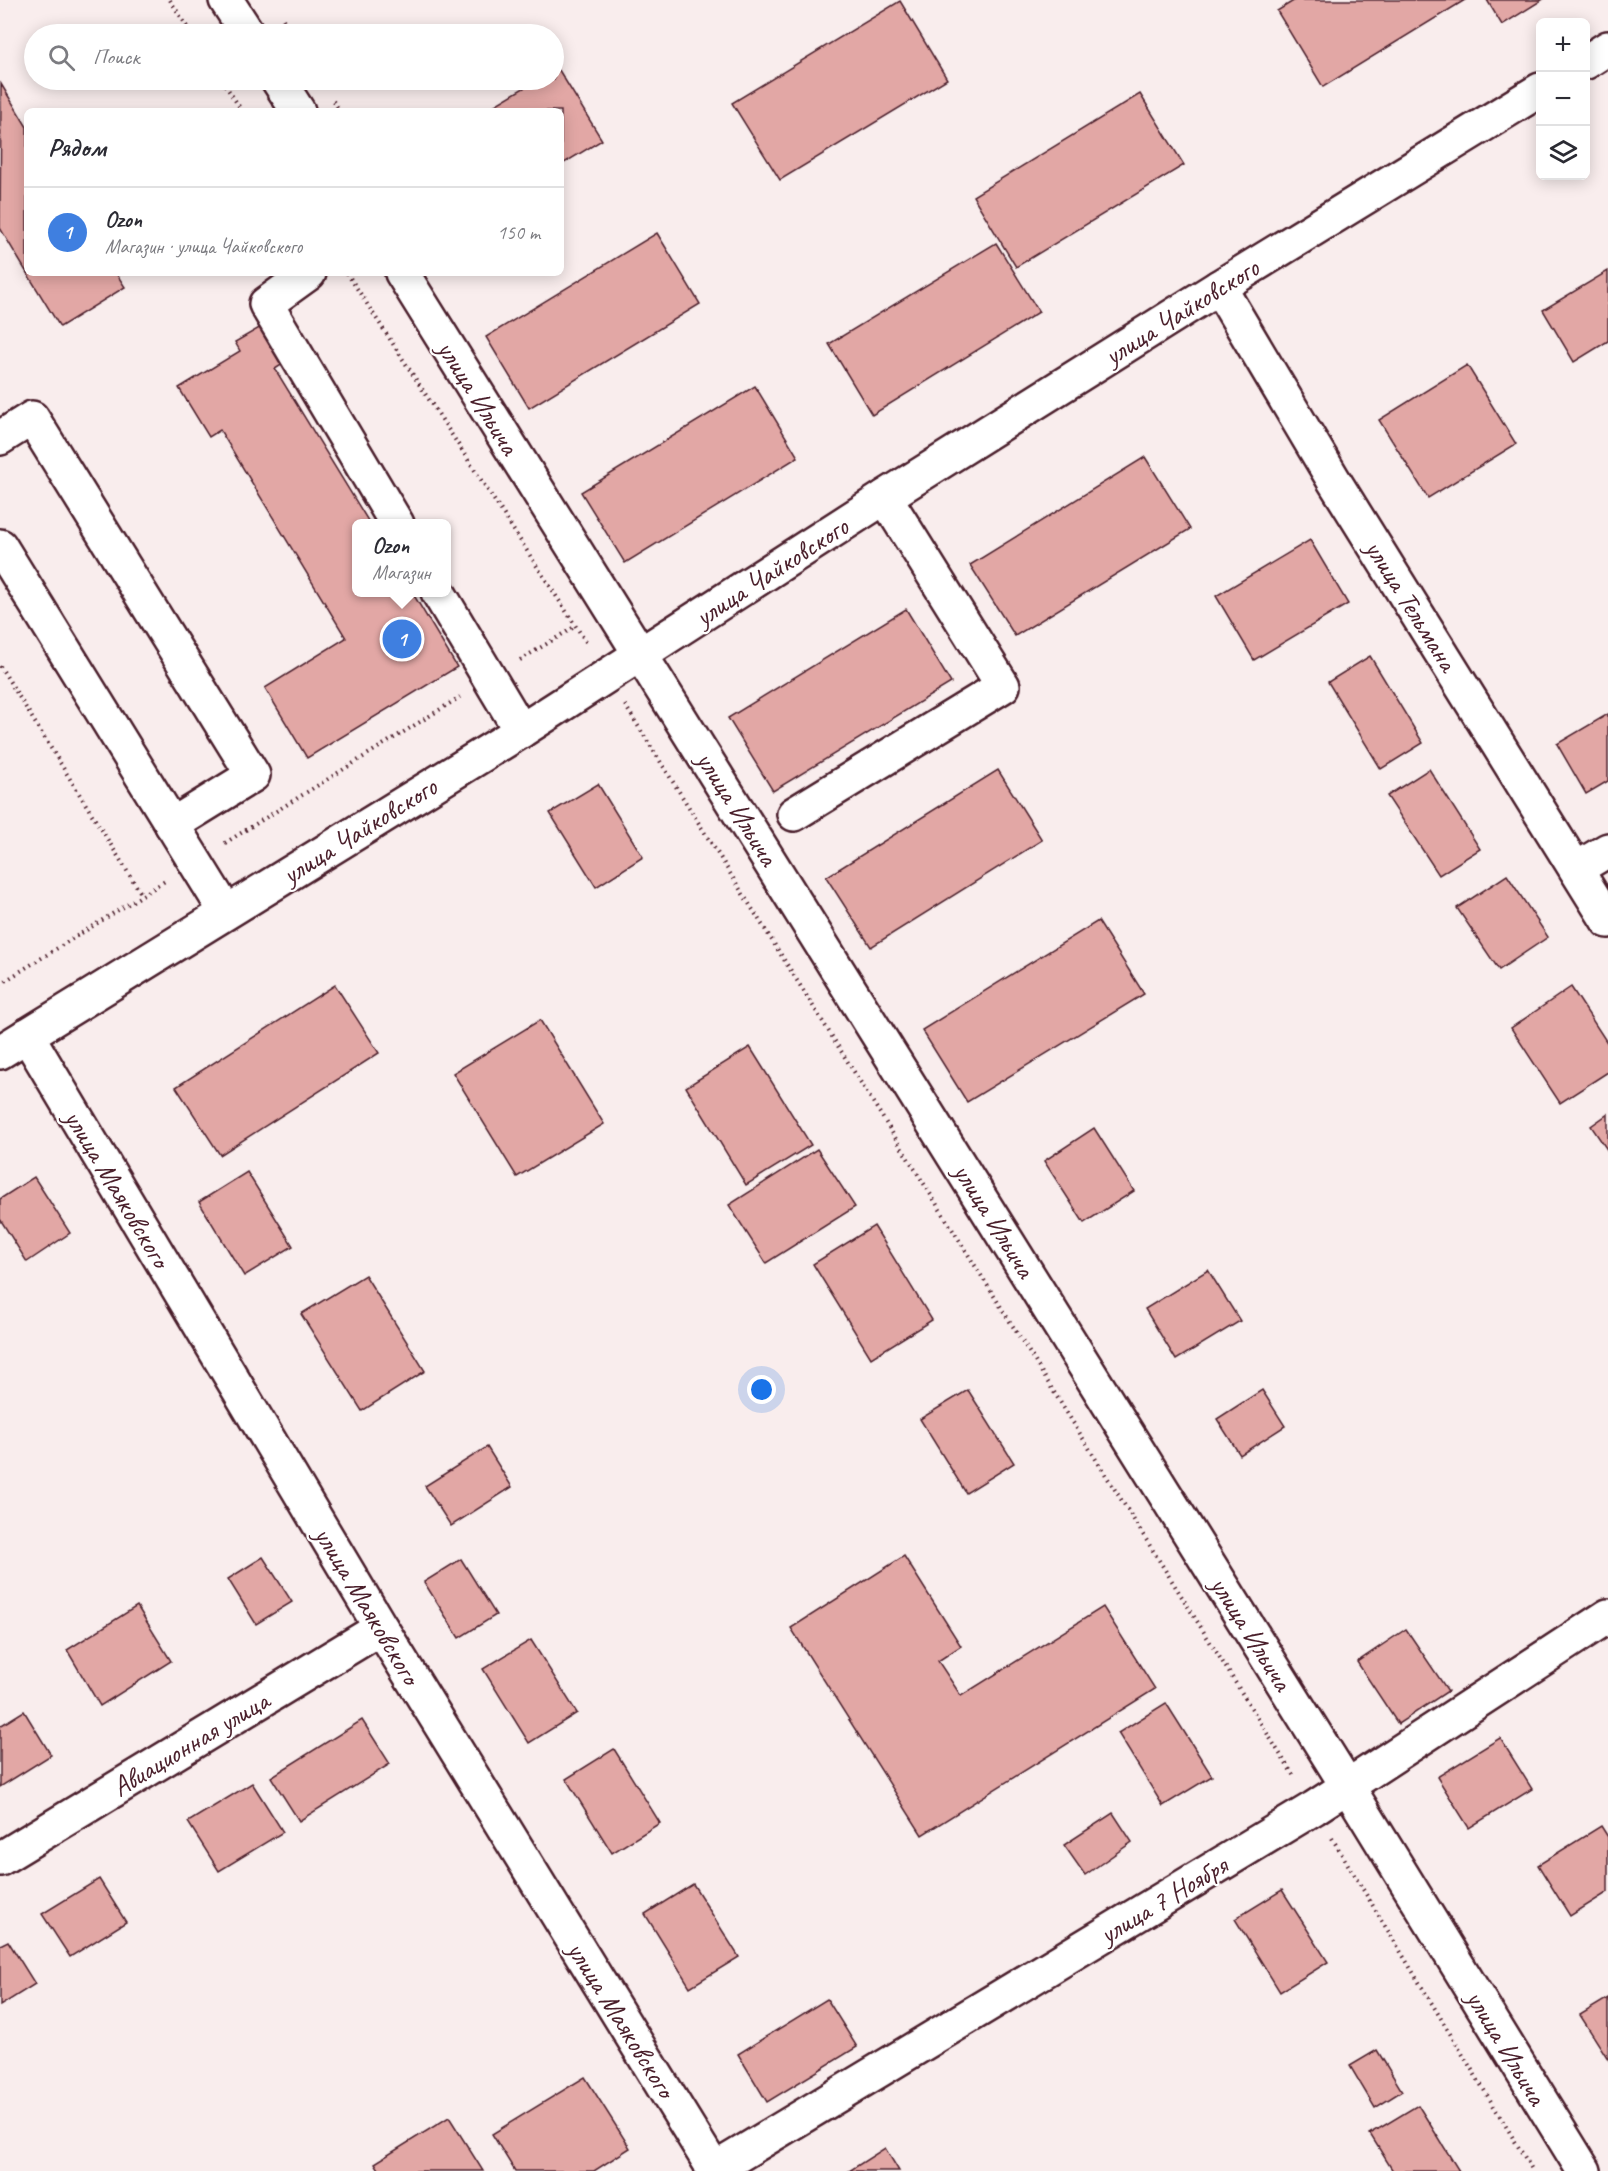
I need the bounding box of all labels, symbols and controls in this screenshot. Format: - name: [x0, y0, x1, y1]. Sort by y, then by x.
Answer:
- map controls: [1536, 18, 1590, 180]
- button: +: [1536, 18, 1590, 72]
- search box: [24, 24, 564, 90]
- icon: search: [45, 41, 78, 74]
- text: Поиск: [93, 43, 139, 71]
- button: −: [1536, 72, 1590, 126]
- button: layers: [1536, 126, 1590, 180]
- text: Рядом: [48, 131, 106, 164]
- text: Ozon: [105, 206, 142, 234]
- text: 1: [63, 220, 72, 245]
- text: 150 m: [497, 220, 540, 245]
- text: Магазин · улица Чайковского: [105, 234, 302, 259]
- street label: улица Чайковского: [1096, 249, 1267, 374]
- street label: улица Ильича: [429, 332, 528, 462]
- street label: улица Чайковского: [686, 508, 856, 635]
- popup: [352, 519, 451, 597]
- street label: улица Тельмана: [1356, 531, 1467, 679]
- text: Ozon: [372, 532, 409, 560]
- text: Магазин: [372, 560, 431, 585]
- pin: 1: [382, 616, 422, 662]
- street label: улица Ильича: [688, 743, 787, 873]
- street label: улица Чайковского: [274, 768, 445, 893]
- street label: улица Маяковского: [56, 1101, 180, 1276]
- street label: улица Ильича: [945, 1155, 1044, 1285]
- your location: [747, 1375, 776, 1404]
- street label: улица Маяковского: [306, 1518, 430, 1693]
- street label: улица Ильича: [1202, 1568, 1301, 1698]
- street label: Авиационная улица: [105, 1682, 277, 1804]
- street label: улица 7 Ноября: [1091, 1846, 1236, 1952]
- street label: улица Маяковского: [559, 1933, 685, 2107]
- street label: улица Ильича: [1458, 1982, 1556, 2113]

